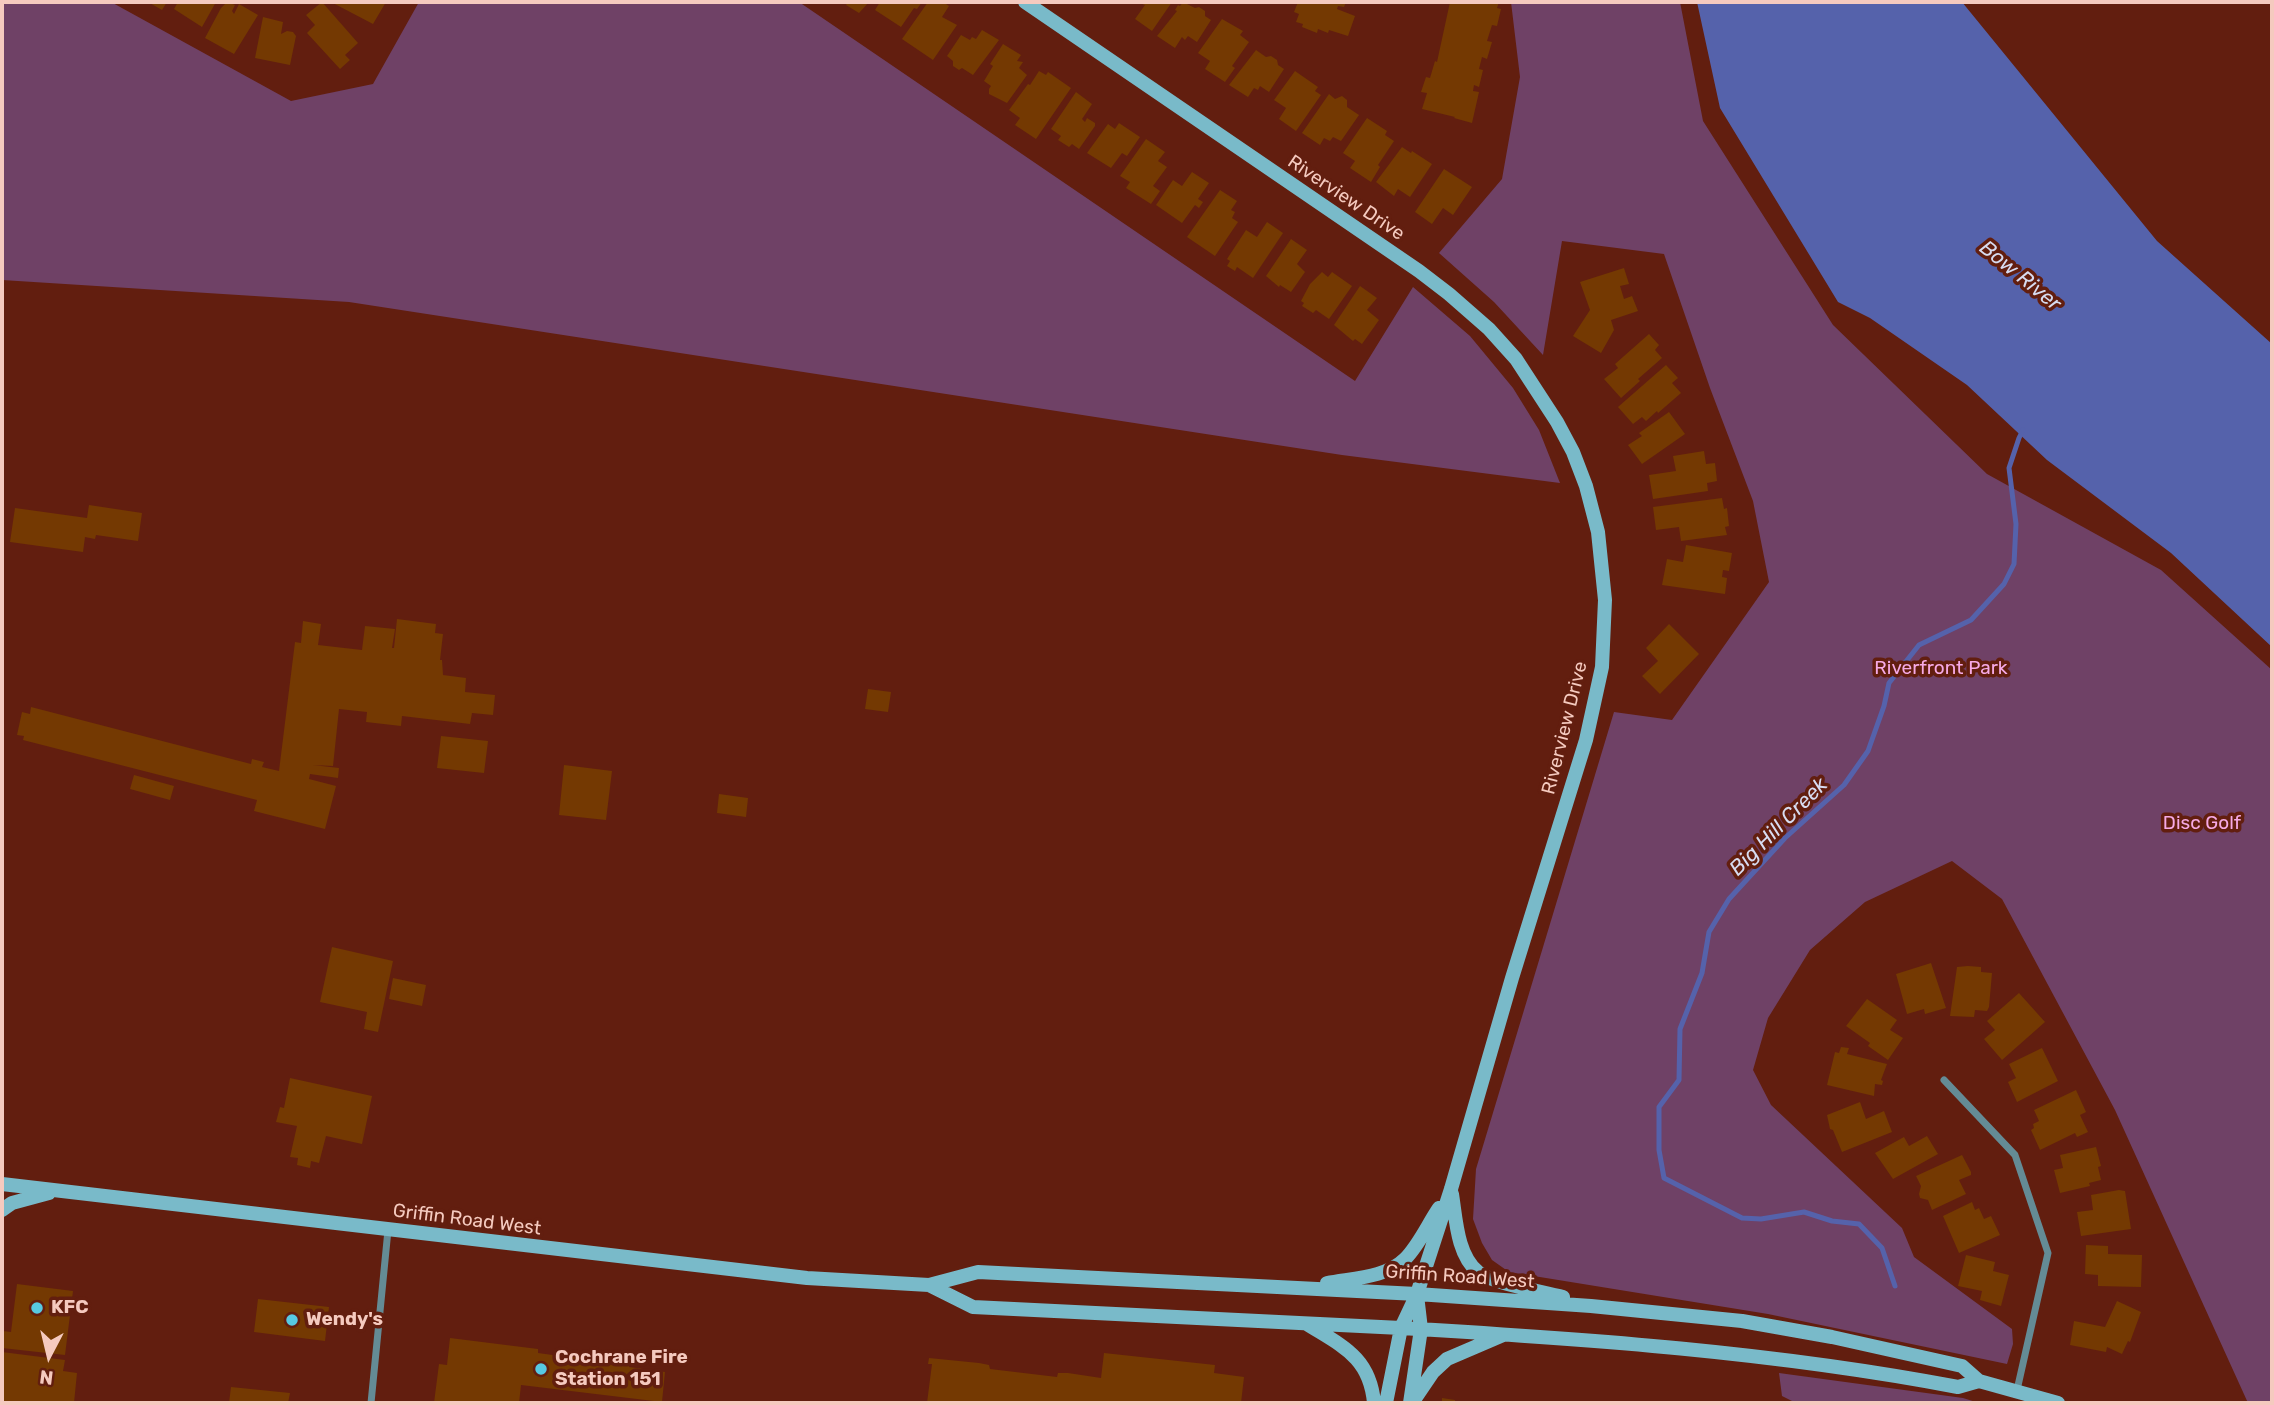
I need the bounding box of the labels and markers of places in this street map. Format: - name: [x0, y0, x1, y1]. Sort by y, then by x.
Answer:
- place label: KFC: [51, 1297, 89, 1319]
- marker: KFC: [29, 1300, 45, 1316]
- place label: Wendy's: [306, 1309, 383, 1331]
- marker: Wendy's: [284, 1312, 300, 1328]
- place label: Cochrane Fire Station 151: [555, 1347, 688, 1391]
- marker: Cochrane Fire Station 151: [533, 1361, 549, 1377]

